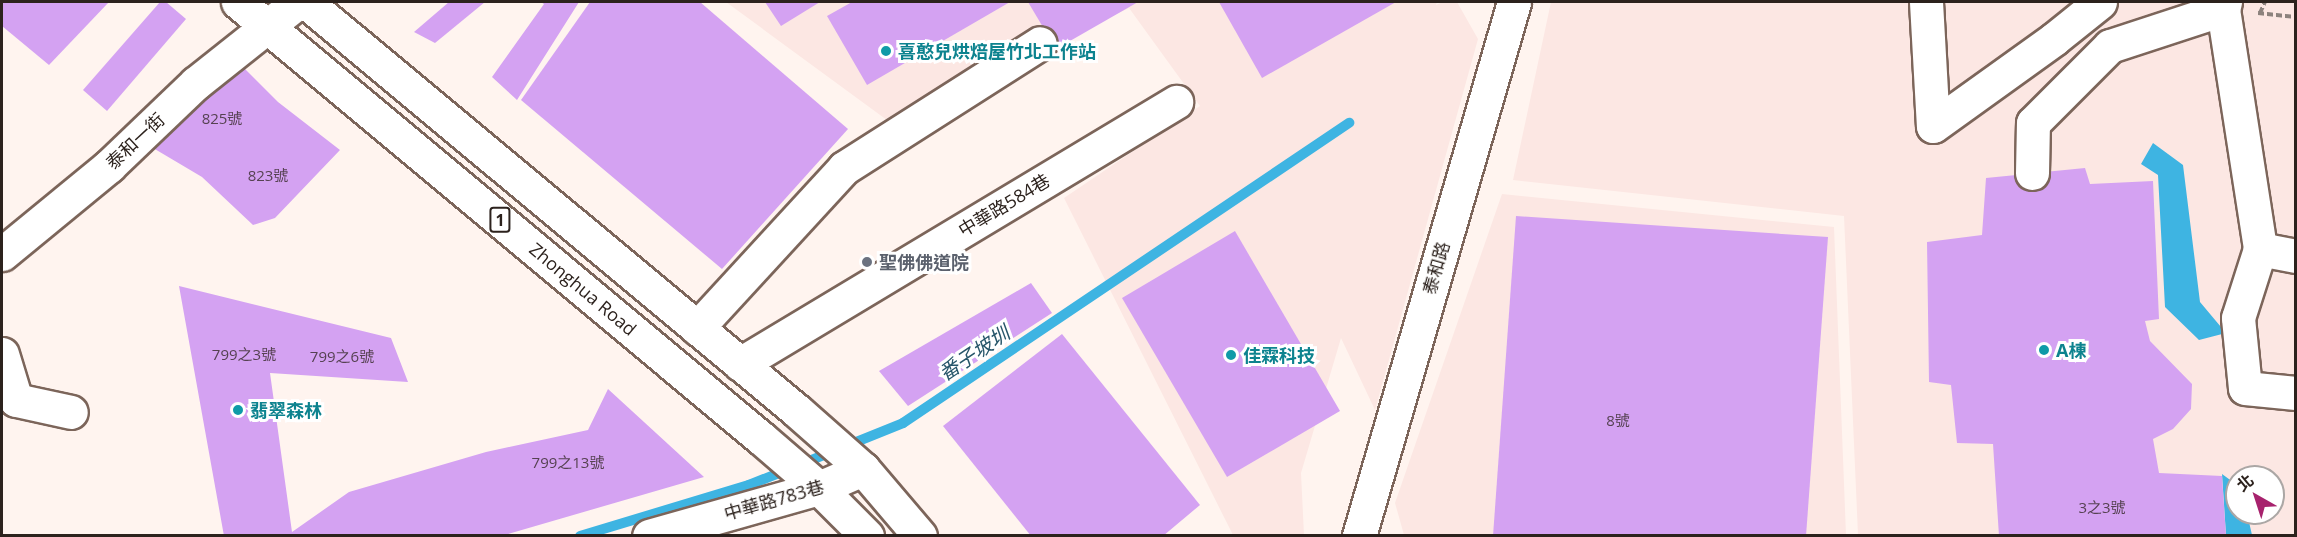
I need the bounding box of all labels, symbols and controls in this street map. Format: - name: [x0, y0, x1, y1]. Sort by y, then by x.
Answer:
- place label: 喜憨兒烘焙屋竹北工作站: [898, 40, 1096, 62]
- marker: 喜憨兒烘焙屋竹北工作站: [879, 44, 893, 58]
- street label: 泰和一街: [101, 109, 169, 173]
- house number: 825號: [202, 110, 242, 128]
- house number: 823號: [248, 167, 288, 185]
- street label: 中華路584巷: [954, 169, 1054, 241]
- road number: 1: [488, 207, 512, 233]
- street label: Zhonghua Road: [525, 238, 641, 340]
- street label: 泰和路: [1418, 239, 1454, 297]
- place label: 聖佛佛道院: [879, 251, 969, 273]
- marker: 聖佛佛道院: [860, 255, 874, 269]
- water label: 番子坡圳: [934, 321, 1014, 385]
- place label: A棟: [2056, 339, 2086, 361]
- marker: A棟: [2037, 343, 2051, 357]
- place label: 佳霖科技: [1243, 344, 1315, 366]
- house number: 799之3號: [212, 346, 276, 364]
- house number: 799之6號: [310, 348, 374, 366]
- marker: 佳霖科技: [1224, 348, 1238, 362]
- place label: 翡翠森林: [250, 399, 322, 421]
- marker: 翡翠森林: [231, 403, 245, 417]
- house number: 8號: [1606, 412, 1630, 430]
- house number: 799之13號: [532, 454, 604, 472]
- north arrow: [2225, 465, 2285, 525]
- text: 北: [2232, 469, 2258, 496]
- street label: 中華路783巷: [722, 475, 826, 525]
- house number: 3之3號: [2078, 499, 2126, 517]

